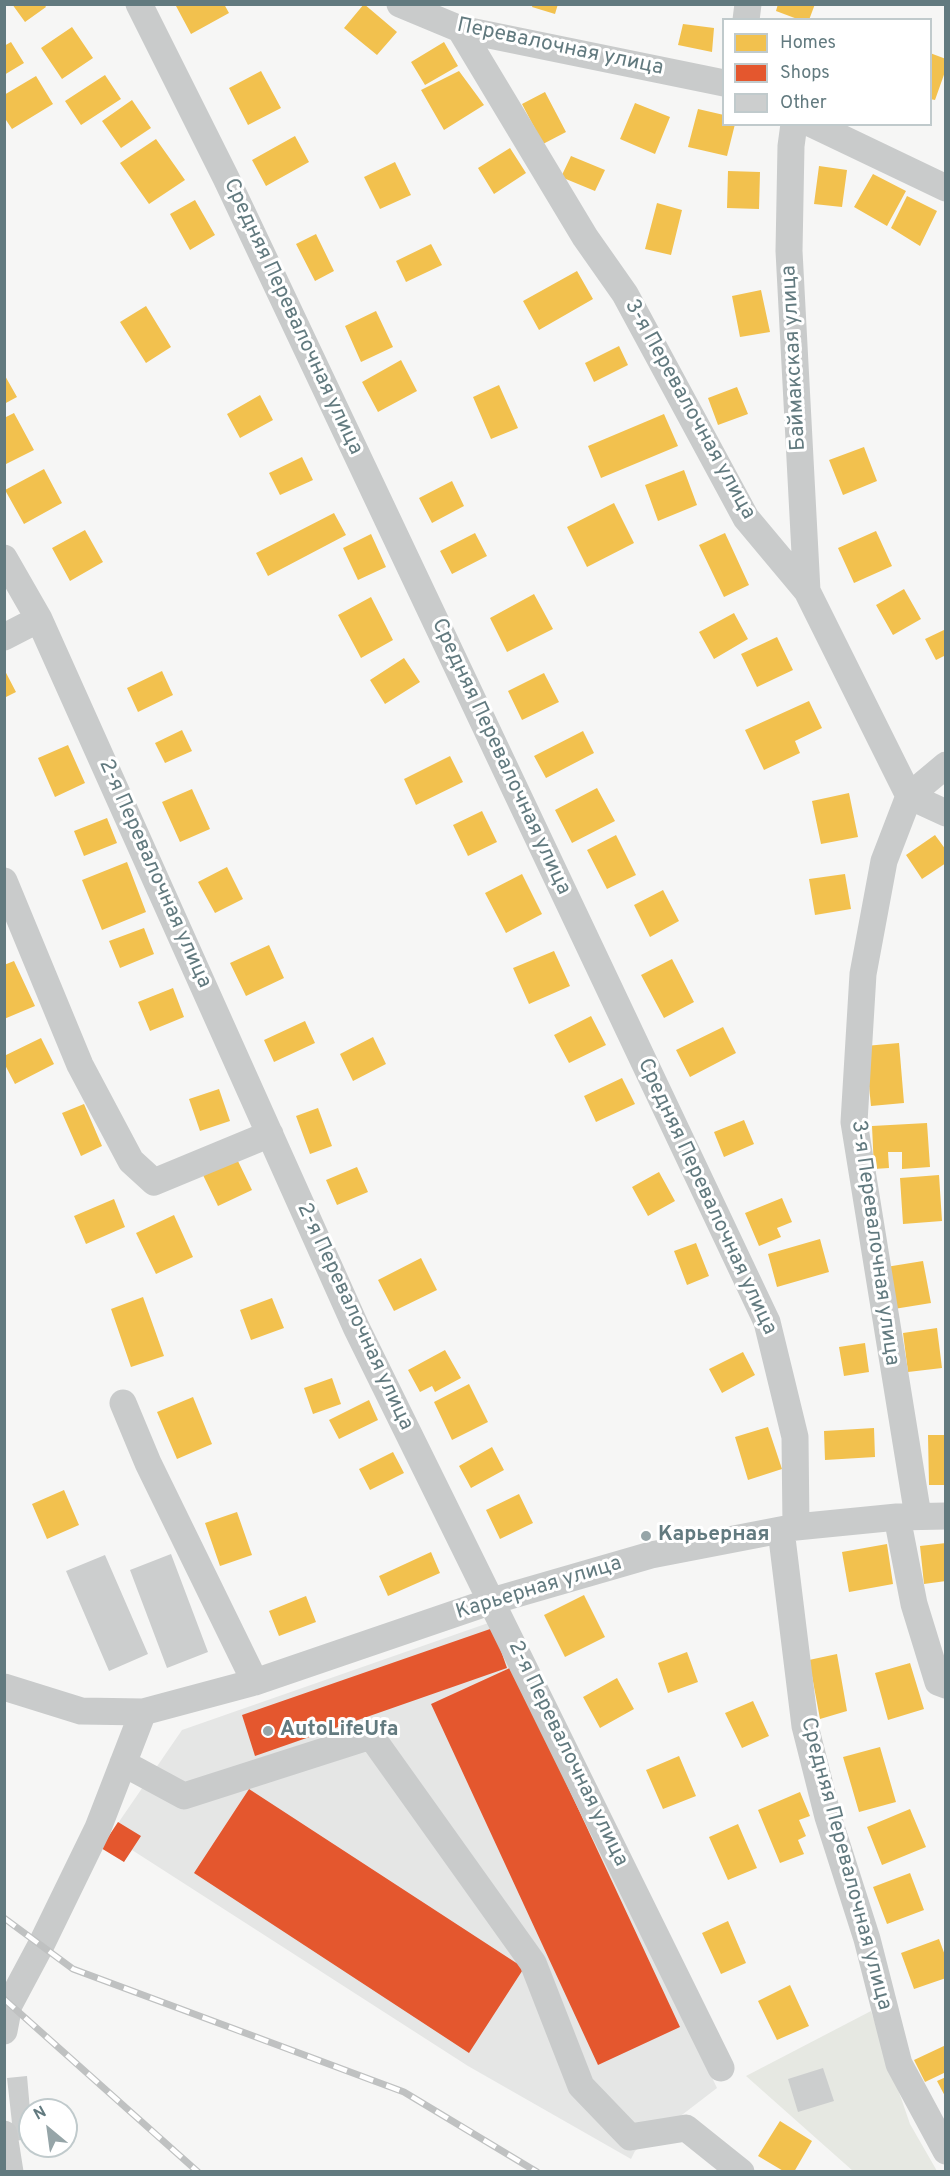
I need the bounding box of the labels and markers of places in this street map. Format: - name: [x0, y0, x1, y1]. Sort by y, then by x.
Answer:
- place label: Карьерная: [658, 1523, 770, 1549]
- marker: Карьерная: [639, 1529, 653, 1543]
- place label: AutoLifeUfa: [280, 1718, 398, 1744]
- marker: AutoLifeUfa: [261, 1724, 275, 1738]

